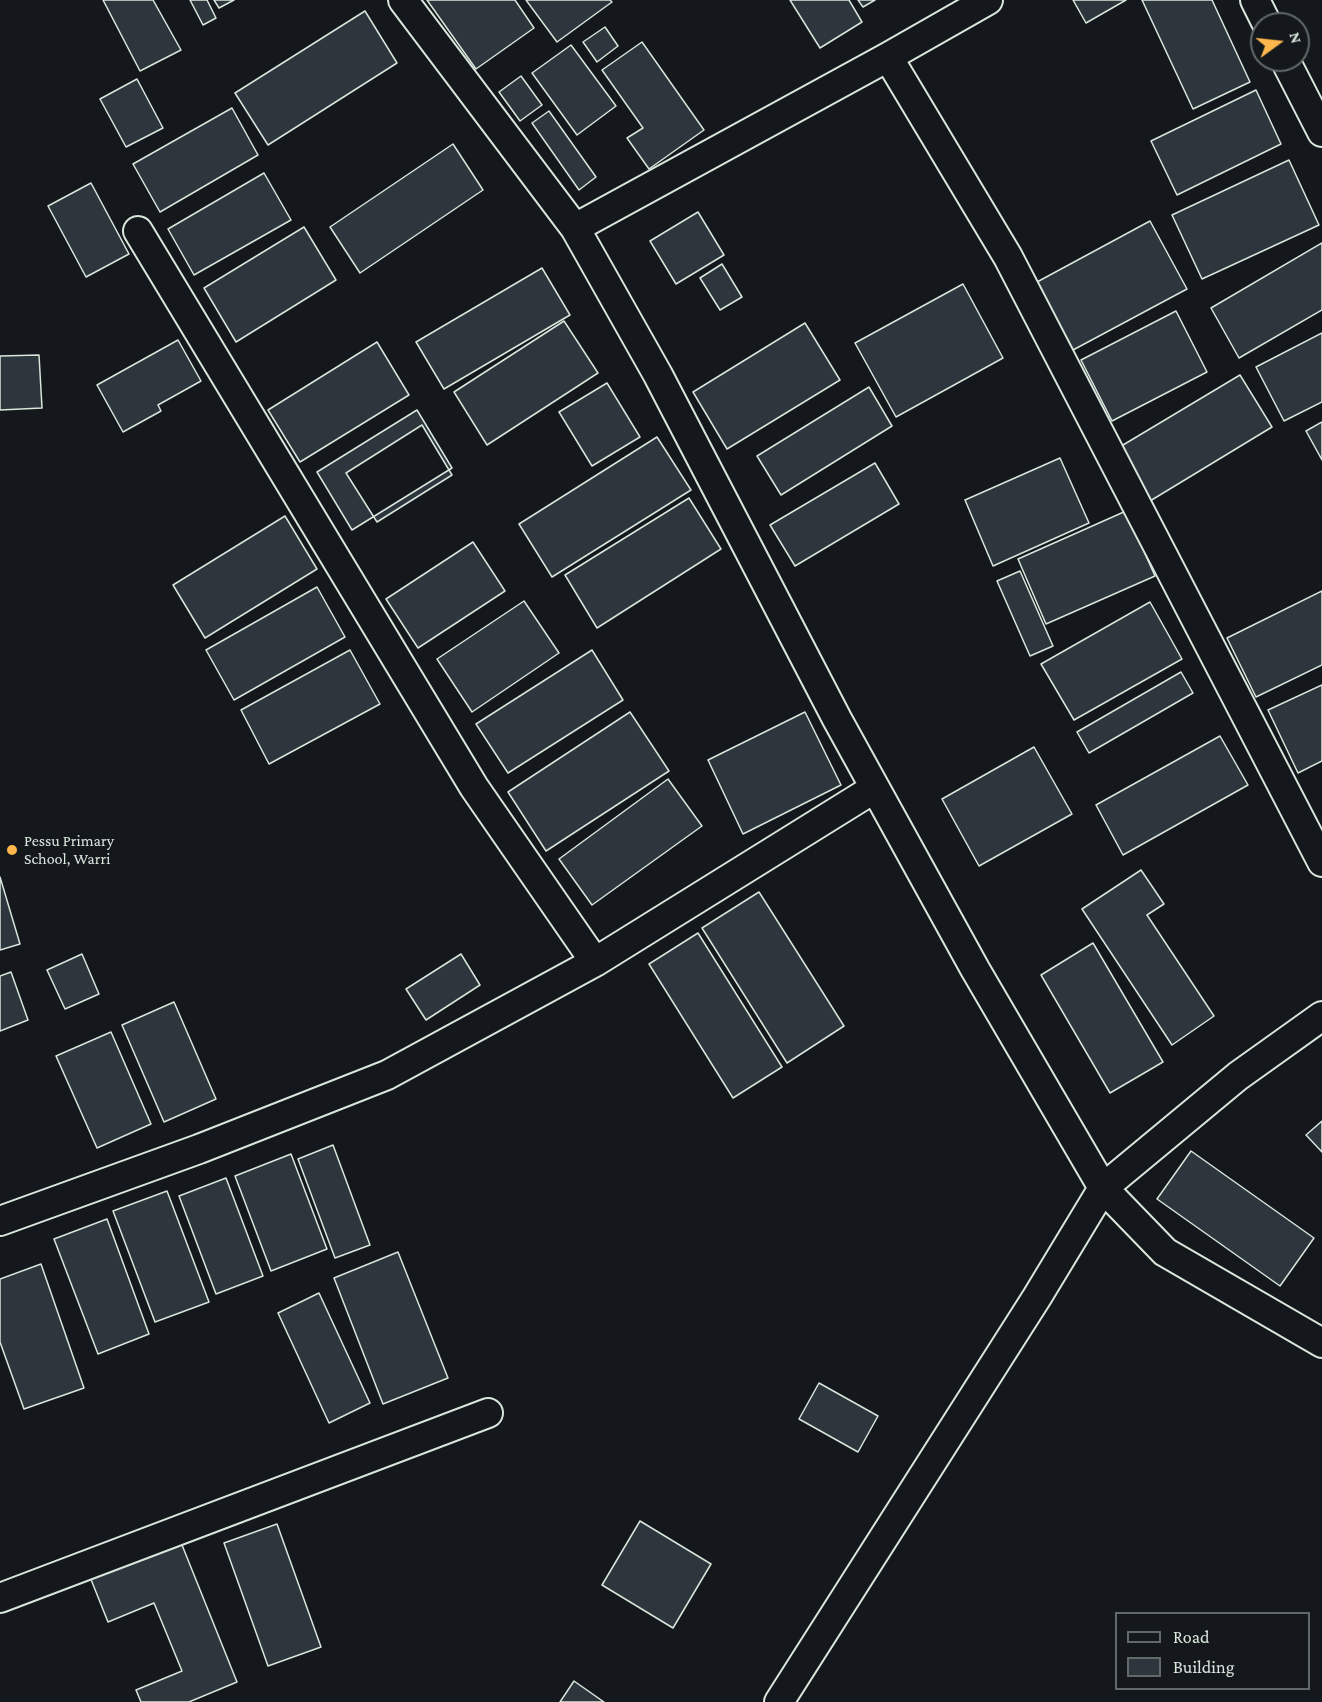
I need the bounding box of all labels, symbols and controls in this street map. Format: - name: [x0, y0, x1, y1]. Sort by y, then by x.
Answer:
- north arrow: [1250, 12, 1310, 72]
- text: N: [1286, 30, 1306, 45]
- place label: Pessu Primary School, Warri: [24, 831, 114, 869]
- marker: Pessu Primary School, Warri: [5, 843, 19, 857]
- legend: [1115, 1612, 1310, 1690]
- text: Road: [1173, 1627, 1210, 1647]
- text: Building: [1173, 1657, 1234, 1677]

